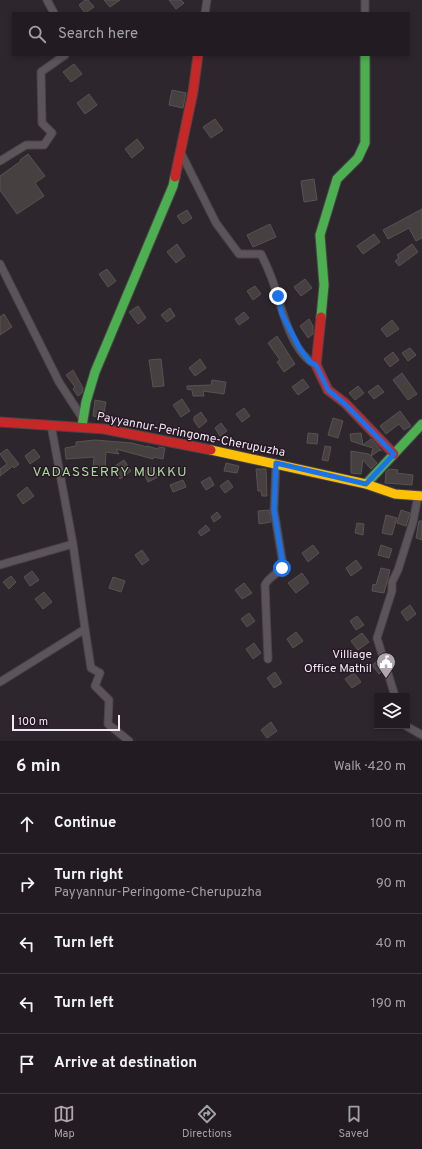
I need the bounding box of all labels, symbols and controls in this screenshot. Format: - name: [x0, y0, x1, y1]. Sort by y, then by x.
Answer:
- search box: [12, 12, 410, 56]
- icon: search: [26, 23, 48, 45]
- text: Search here: [58, 25, 138, 44]
- route end: [269, 287, 287, 305]
- street label: Payyannur-Peringome-Cherupuzha: [95, 409, 287, 461]
- district label: VADASSERRY MUKKU: [32, 464, 188, 481]
- route start: [273, 559, 291, 577]
- place label: Villiage Office Mathil: [304, 647, 372, 677]
- public building icon: Villiage Office Mathil: [375, 651, 397, 679]
- map controls: [374, 693, 410, 729]
- button: layers: [374, 693, 410, 729]
- scale bar: [12, 713, 120, 732]
- text: 100 m: [18, 715, 48, 729]
- text: 6 min: [16, 756, 60, 778]
- text: Walk · 420 m: [334, 759, 406, 775]
- icon: ahead: [16, 813, 38, 835]
- text: Continue: [54, 814, 116, 833]
- text: 100 m: [370, 816, 406, 832]
- text: Turn right: [54, 866, 123, 885]
- icon: right: [16, 873, 38, 895]
- text: 90 m: [376, 876, 406, 892]
- text: Payyannur-Peringome-Cherupuzha: [54, 885, 262, 901]
- icon: left: [16, 933, 38, 955]
- text: Turn left: [54, 934, 114, 953]
- text: 40 m: [376, 936, 406, 952]
- icon: left: [16, 993, 38, 1015]
- text: Turn left: [54, 994, 114, 1013]
- text: 190 m: [371, 996, 406, 1012]
- icon: arrive: [16, 1053, 38, 1075]
- text: Arrive at destination: [54, 1054, 197, 1073]
- tab: Map: [53, 1103, 75, 1141]
- tab: Directions: [182, 1103, 232, 1141]
- tab: Saved: [338, 1103, 369, 1141]

